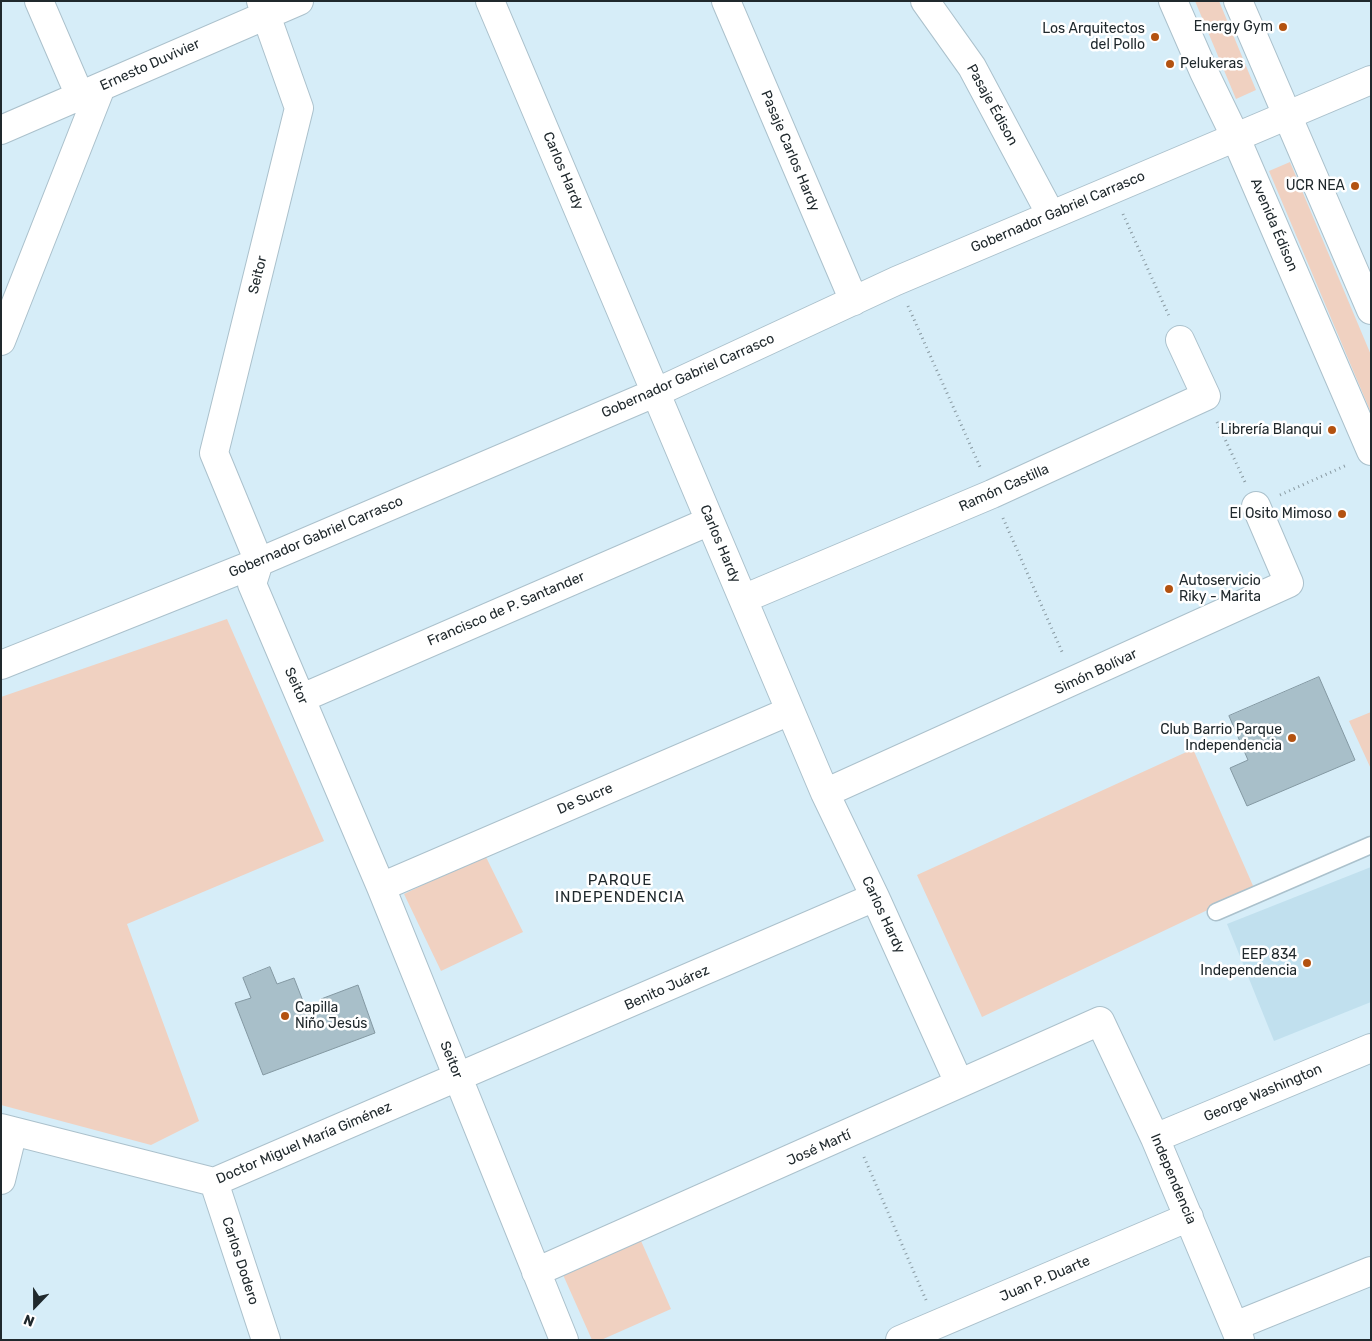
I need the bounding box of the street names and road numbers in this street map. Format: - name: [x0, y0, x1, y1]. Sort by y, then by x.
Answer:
- street label: Ernesto Duvivier: [97, 35, 203, 95]
- street label: Pasaje Édison: [963, 61, 1021, 149]
- street label: Pasaje Carlos Hardy: [757, 88, 823, 214]
- street label: Carlos Hardy: [539, 129, 587, 213]
- street label: Gobernador Gabriel Carrasco: [968, 168, 1148, 256]
- street label: Avenida Édison: [1247, 176, 1301, 274]
- street label: Seitor: [245, 254, 271, 296]
- street label: Gobernador Gabriel Carrasco: [599, 330, 777, 422]
- street label: Ramón Castilla: [956, 461, 1052, 515]
- street label: Gobernador Gabriel Carrasco: [226, 493, 406, 581]
- street label: Carlos Hardy: [696, 502, 744, 586]
- street label: Francisco de P. Santander: [425, 568, 587, 650]
- street label: Simón Bolívar: [1052, 646, 1140, 698]
- street label: Seitor: [280, 665, 312, 707]
- street label: De Sucre: [555, 780, 615, 818]
- street label: Carlos Hardy: [858, 874, 908, 956]
- street label: Benito Juárez: [622, 962, 712, 1014]
- street label: Seitor: [436, 1039, 466, 1081]
- street label: George Washington: [1201, 1061, 1325, 1125]
- street label: Doctor Miguel María Giménez: [214, 1098, 394, 1188]
- street label: José Martí: [784, 1126, 854, 1170]
- street label: Independencia: [1146, 1131, 1200, 1227]
- street label: Carlos Dodero: [218, 1215, 262, 1307]
- street label: Juan P. Duarte: [997, 1252, 1093, 1306]

